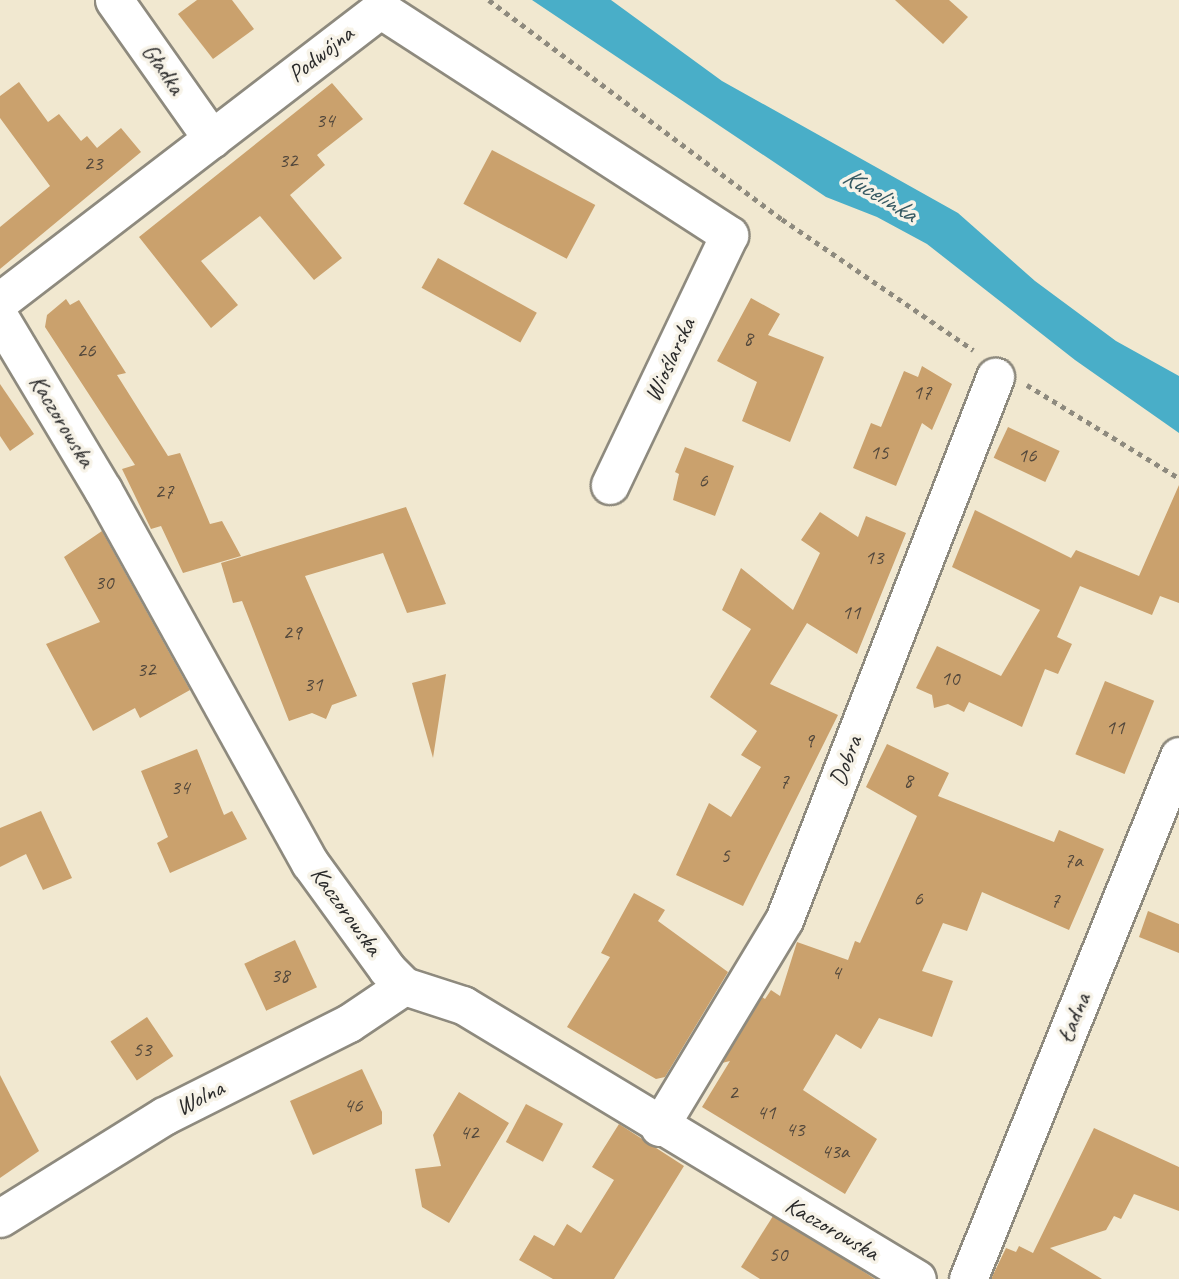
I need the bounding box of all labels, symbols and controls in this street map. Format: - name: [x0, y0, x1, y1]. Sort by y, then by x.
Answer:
- street label: Podwójna: [282, 19, 360, 89]
- street label: Gładka: [135, 38, 191, 100]
- house number: 34: [316, 107, 334, 133]
- house number: 32: [279, 147, 297, 173]
- house number: 23: [84, 150, 102, 176]
- water label: Kucelinka: [837, 161, 923, 229]
- street label: Wioślarska: [638, 314, 702, 406]
- house number: 8: [743, 325, 753, 351]
- house number: 26: [77, 337, 95, 363]
- street label: Kaczorowska: [23, 369, 101, 473]
- house number: 17: [913, 379, 931, 405]
- house number: 15: [870, 439, 888, 465]
- house number: 16: [1018, 442, 1036, 468]
- house number: 6: [698, 467, 708, 493]
- house number: 27: [155, 478, 173, 504]
- house number: 13: [865, 544, 883, 570]
- house number: 30: [95, 569, 113, 595]
- house number: 11: [842, 599, 860, 625]
- house number: 29: [283, 619, 301, 645]
- house number: 32: [137, 656, 155, 682]
- house number: 10: [941, 665, 959, 691]
- house number: 31: [304, 671, 322, 697]
- house number: 11: [1106, 714, 1124, 740]
- house number: 9: [804, 727, 814, 753]
- street label: Dobra: [823, 732, 869, 790]
- house number: 8: [903, 767, 913, 793]
- house number: 7: [779, 768, 789, 794]
- house number: 34: [171, 774, 189, 800]
- house number: 5: [720, 842, 730, 868]
- house number: 7a: [1064, 847, 1082, 873]
- street label: Kaczorowska: [304, 861, 388, 961]
- house number: 6: [913, 885, 923, 911]
- house number: 7: [1050, 887, 1060, 913]
- house number: 4: [831, 959, 841, 985]
- house number: 38: [271, 962, 289, 988]
- street label: Ładna: [1051, 989, 1097, 1047]
- house number: 53: [133, 1036, 151, 1062]
- street label: Wolna: [171, 1074, 229, 1122]
- house number: 2: [728, 1079, 738, 1105]
- house number: 46: [344, 1092, 362, 1118]
- house number: 41: [757, 1099, 775, 1125]
- house number: 43: [786, 1116, 804, 1142]
- house number: 42: [460, 1119, 478, 1145]
- house number: 43a: [821, 1138, 849, 1164]
- street label: Kaczorowska: [780, 1191, 884, 1267]
- house number: 50: [769, 1241, 787, 1267]

